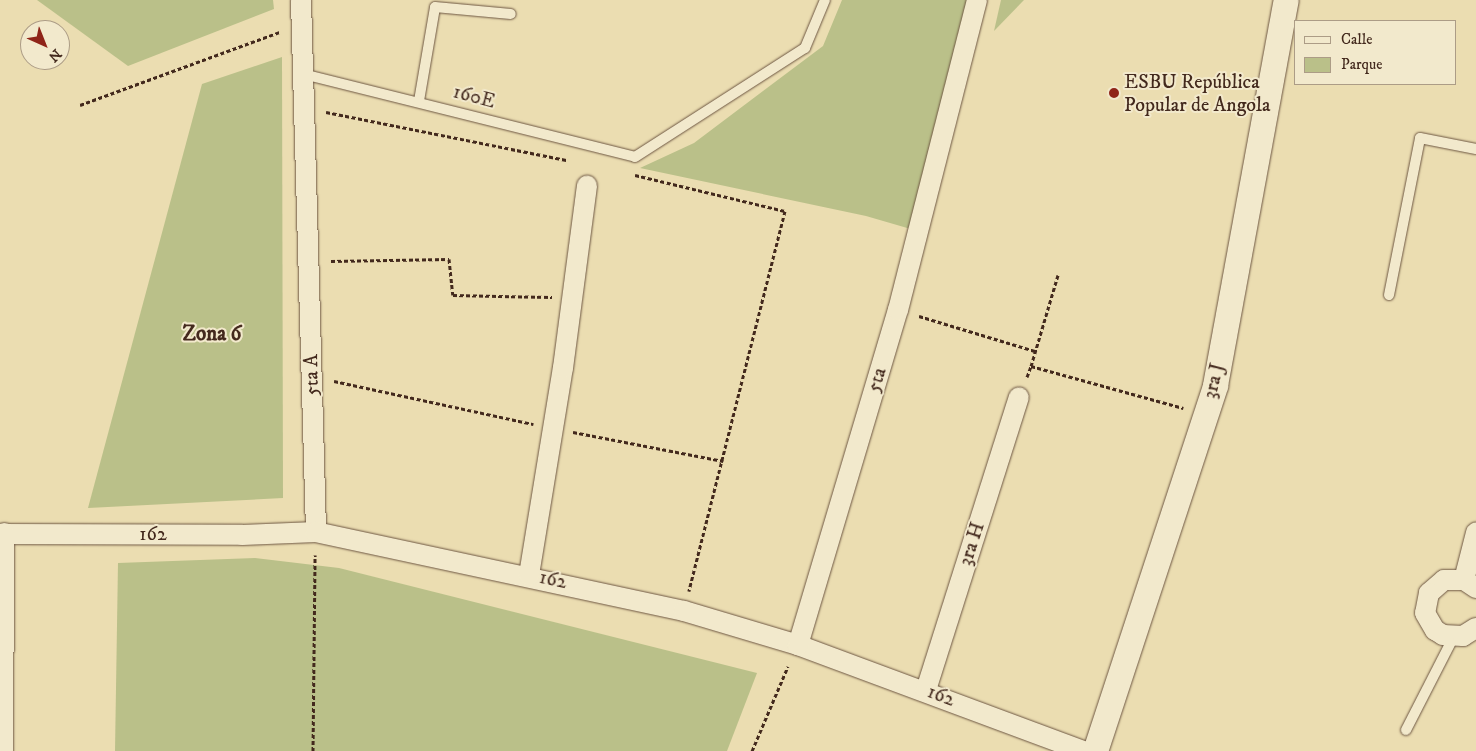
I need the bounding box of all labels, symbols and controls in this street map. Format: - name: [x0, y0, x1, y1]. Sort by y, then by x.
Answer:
- north arrow: [20, 20, 70, 70]
- legend: [1294, 20, 1456, 85]
- text: Calle: [1341, 30, 1373, 49]
- text: N: [44, 45, 65, 66]
- text: Parque: [1341, 55, 1382, 74]
- place label: ESBU República Popular de Angola: [1124, 70, 1271, 117]
- street label: 160E: [450, 80, 498, 114]
- marker: ESBU República Popular de Angola: [1108, 87, 1120, 99]
- district label: Zona 6: [182, 321, 242, 347]
- street label: 5ta A: [300, 354, 324, 396]
- street label: 3ra J: [1198, 361, 1230, 401]
- street label: 5ta: [862, 365, 892, 395]
- street label: 3ra H: [954, 519, 990, 569]
- street label: 162: [139, 522, 167, 546]
- street label: 162: [537, 565, 569, 595]
- street label: 162: [924, 680, 958, 712]

